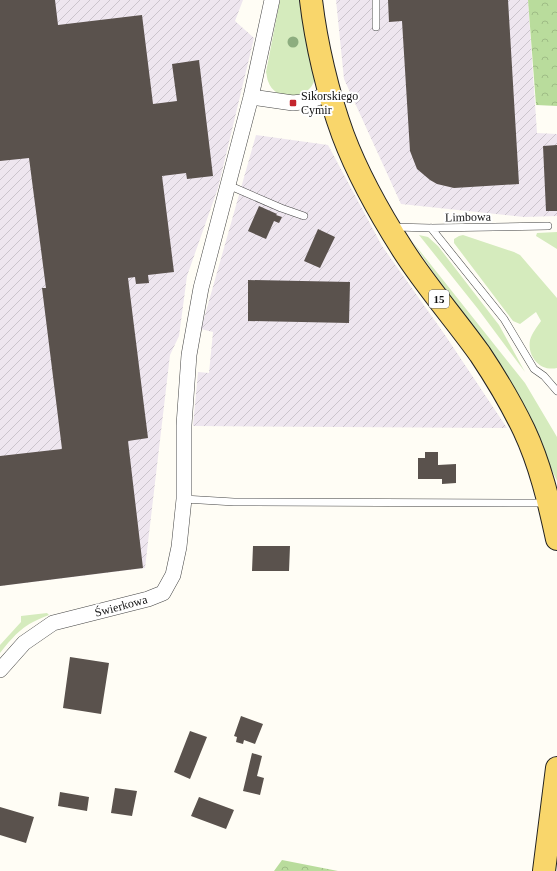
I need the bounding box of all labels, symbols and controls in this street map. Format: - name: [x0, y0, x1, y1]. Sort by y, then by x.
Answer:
- place label: Sikorskiego Cymir: [301, 89, 358, 117]
- marker: Sikorskiego Cymir: [288, 98, 298, 108]
- street label: Limbowa: [445, 210, 492, 224]
- road number: 15: [429, 290, 449, 308]
- street label: Świerkowa: [93, 592, 150, 620]

